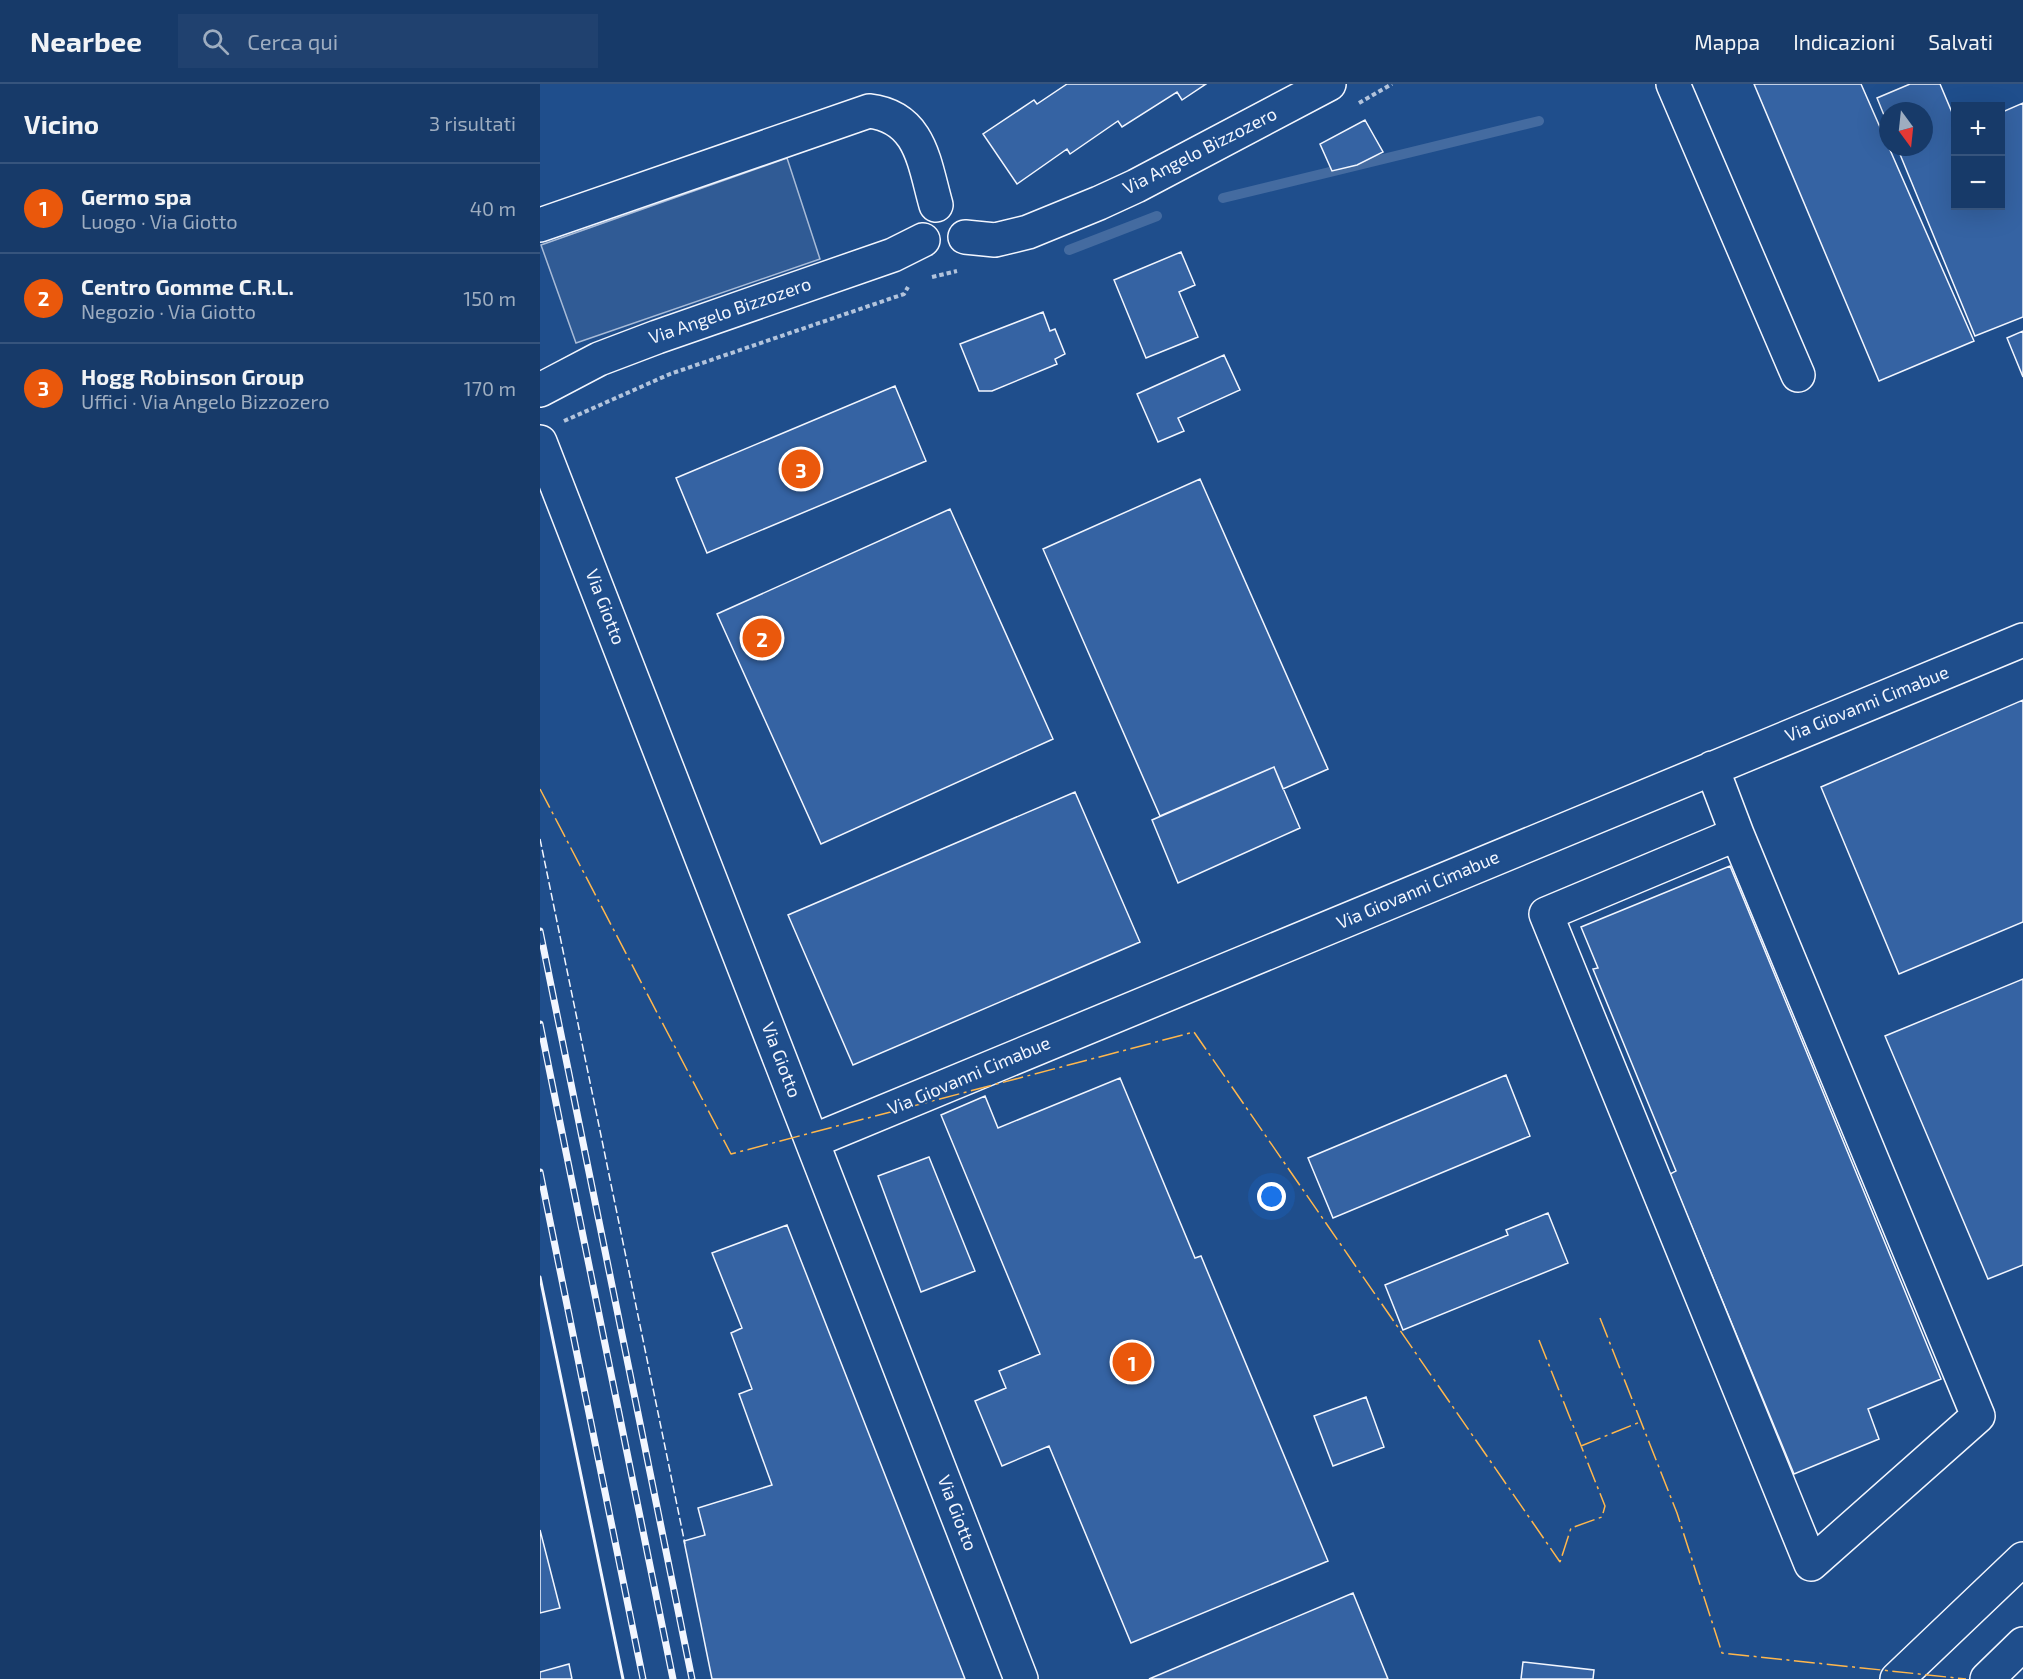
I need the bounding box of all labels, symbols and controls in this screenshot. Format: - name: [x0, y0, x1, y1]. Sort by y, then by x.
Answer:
- search box: [178, 14, 598, 68]
- text: Nearbee: [30, 24, 142, 58]
- icon: search: [199, 25, 232, 58]
- text: Cerca qui: [247, 28, 338, 54]
- text: Mappa: [1694, 29, 1760, 54]
- text: Indicazioni: [1793, 29, 1895, 54]
- text: Salvati: [1928, 29, 1993, 54]
- street label: Via Angelo Bizzozero: [1119, 102, 1280, 198]
- north arrow: [1879, 102, 1933, 156]
- map controls: [1951, 102, 2005, 210]
- button: +: [1951, 102, 2005, 156]
- text: Vicino: [24, 108, 99, 139]
- text: 3 risultati: [429, 111, 516, 135]
- button: −: [1951, 156, 2005, 210]
- text: Germo spa: [81, 183, 192, 209]
- text: 1: [39, 196, 48, 220]
- text: 40 m: [470, 196, 516, 220]
- text: Luogo · Via Giotto: [81, 209, 238, 233]
- street label: Via Angelo Bizzozero: [646, 272, 814, 348]
- text: Centro Gomme C.R.L.: [81, 273, 294, 299]
- text: 2: [38, 286, 49, 310]
- text: 150 m: [463, 286, 516, 310]
- text: Negozio · Via Giotto: [81, 299, 256, 323]
- text: Hogg Robinson Group: [81, 363, 304, 389]
- text: 3: [38, 376, 49, 400]
- text: 170 m: [464, 376, 516, 400]
- text: Uffici · Via Angelo Bizzozero: [81, 389, 330, 413]
- pin: 3: [782, 446, 820, 492]
- street label: Via Giotto: [581, 566, 630, 648]
- pin: 2: [742, 616, 782, 660]
- street label: Via Giovanni Cimabue: [1782, 660, 1952, 746]
- street label: Via Giovanni Cimabue: [1333, 845, 1502, 933]
- street label: Via Giotto: [757, 1019, 806, 1101]
- street label: Via Giovanni Cimabue: [884, 1031, 1053, 1119]
- your location: [1257, 1182, 1286, 1211]
- pin: 1: [1112, 1340, 1152, 1384]
- street label: Via Giotto: [933, 1472, 982, 1554]

